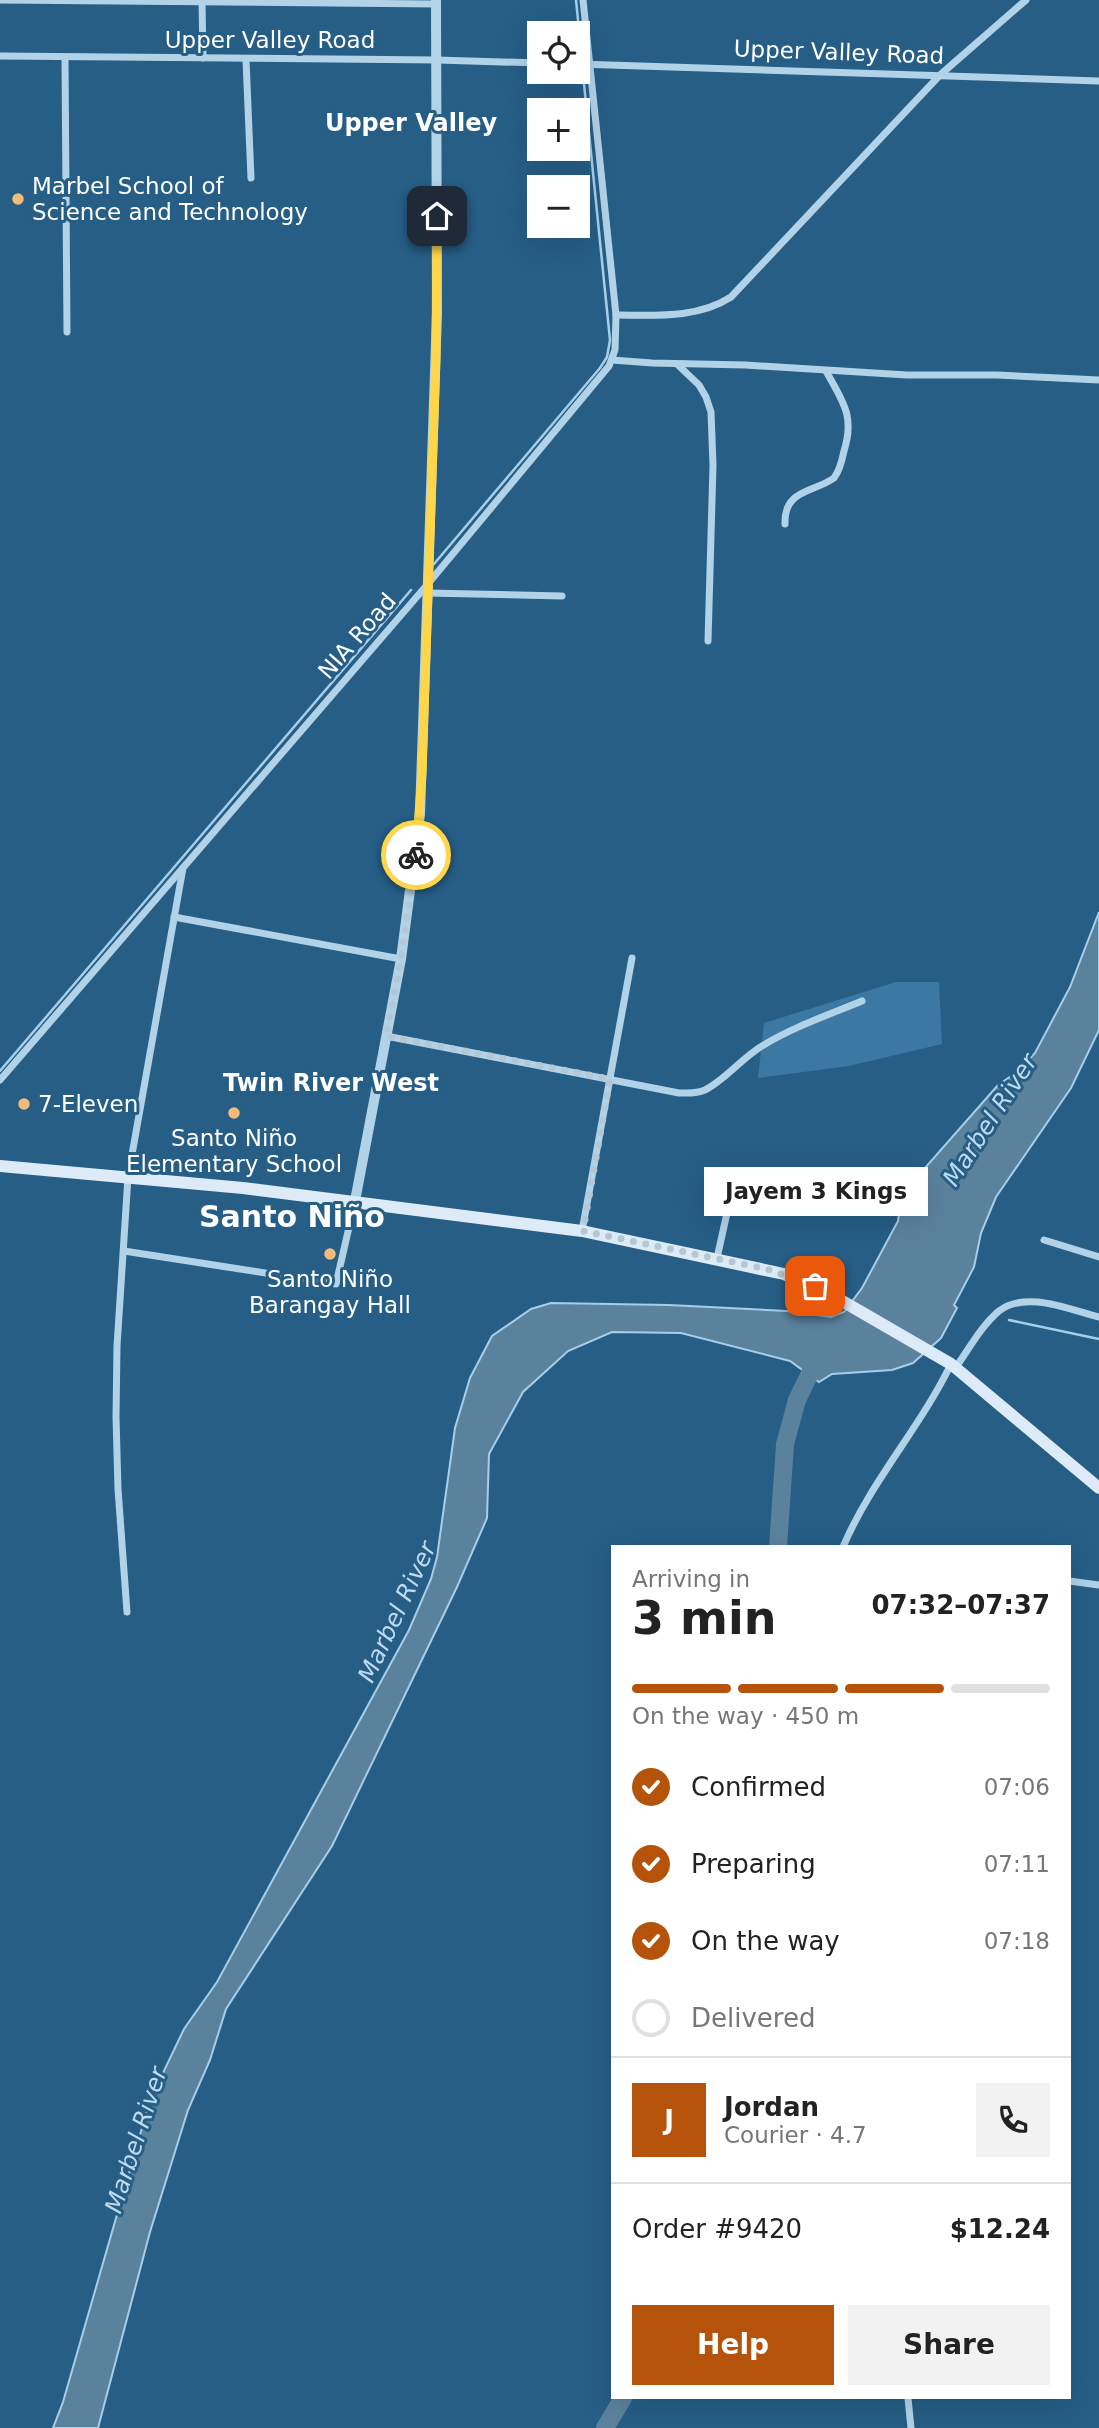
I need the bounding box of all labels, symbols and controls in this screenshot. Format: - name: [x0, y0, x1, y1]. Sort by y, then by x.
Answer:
- map controls: [527, 21, 590, 238]
- button: locate: [527, 21, 590, 84]
- street label: Upper Valley Road: [165, 27, 375, 53]
- street label: Upper Valley Road: [733, 35, 945, 69]
- button: +: [527, 98, 590, 161]
- district label: Upper Valley: [325, 109, 497, 137]
- place label: Marbel School of Science and Technology: [32, 173, 308, 225]
- button: −: [527, 175, 590, 238]
- pin: [407, 186, 467, 246]
- marker: Marbel School of Science and Technology: [10, 191, 26, 207]
- icon: home: [418, 197, 456, 235]
- street label: NIA Road: [313, 588, 401, 684]
- courier: [381, 820, 451, 890]
- icon: bike: [397, 836, 435, 874]
- water label: Marbel River: [937, 1047, 1044, 1191]
- district label: Twin River West: [223, 1069, 439, 1097]
- place label: 7-Eleven: [38, 1091, 138, 1117]
- marker: 7-Eleven: [16, 1096, 32, 1112]
- marker: Santo Niño Elementary School: [226, 1105, 242, 1121]
- place label: Santo Niño Elementary School: [126, 1125, 342, 1177]
- callout: Jayem 3 Kings: [703, 1167, 927, 1216]
- text: Jayem 3 Kings: [725, 1178, 907, 1204]
- district label: Santo Niño: [199, 1199, 385, 1234]
- marker: Santo Niño Barangay Hall: [322, 1246, 338, 1262]
- pin: [785, 1256, 845, 1316]
- place label: Santo Niño Barangay Hall: [249, 1266, 411, 1318]
- icon: bag: [796, 1267, 834, 1305]
- water label: Marbel River: [352, 1535, 443, 1687]
- text: Arriving in: [632, 1566, 750, 1592]
- text: 07:32–07:37: [871, 1590, 1050, 1620]
- text: 3 min: [632, 1591, 776, 1645]
- text: On the way · 450 m: [632, 1703, 859, 1729]
- icon: check: [632, 1768, 670, 1806]
- text: Confirmed: [691, 1772, 826, 1802]
- text: 07:06: [984, 1774, 1050, 1800]
- icon: check: [632, 1845, 670, 1883]
- text: Preparing: [691, 1849, 816, 1879]
- text: 07:11: [984, 1851, 1050, 1877]
- icon: check: [632, 1922, 670, 1960]
- text: On the way: [691, 1926, 840, 1956]
- text: 07:18: [984, 1928, 1050, 1954]
- text: Delivered: [691, 2003, 815, 2033]
- water label: Marbel River: [99, 2061, 173, 2216]
- button: phone: [976, 2083, 1050, 2157]
- text: Jordan: [724, 2092, 819, 2122]
- text: J: [664, 2105, 674, 2135]
- text: Courier · 4.7: [724, 2122, 867, 2148]
- text: Order #9420: [632, 2214, 802, 2244]
- text: $12.24: [950, 2214, 1050, 2244]
- button: Help: [632, 2305, 834, 2385]
- button: Share: [848, 2305, 1050, 2385]

